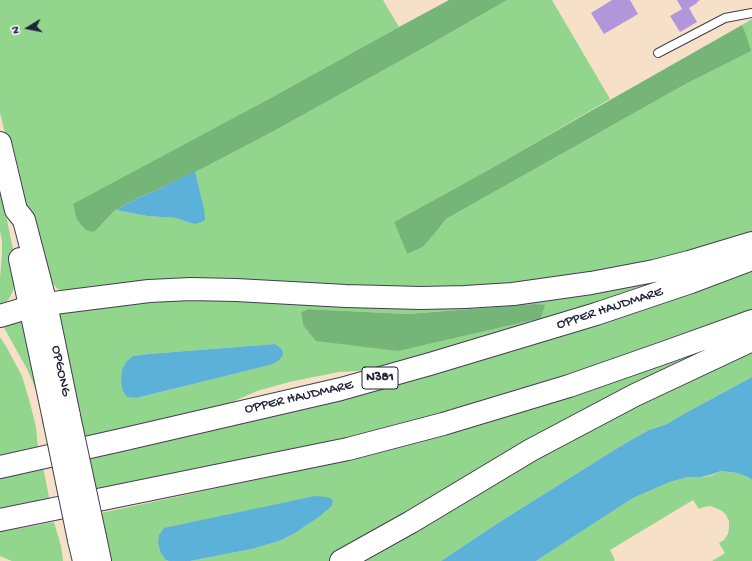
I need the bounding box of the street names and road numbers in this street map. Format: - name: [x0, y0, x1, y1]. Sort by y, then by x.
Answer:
- street label: OPPER HAUDMARE: [555, 284, 665, 334]
- street label: OPGONG: [46, 344, 74, 398]
- road number: N381: [362, 367, 398, 389]
- street label: OPPER HAUDMARE: [243, 377, 355, 419]

